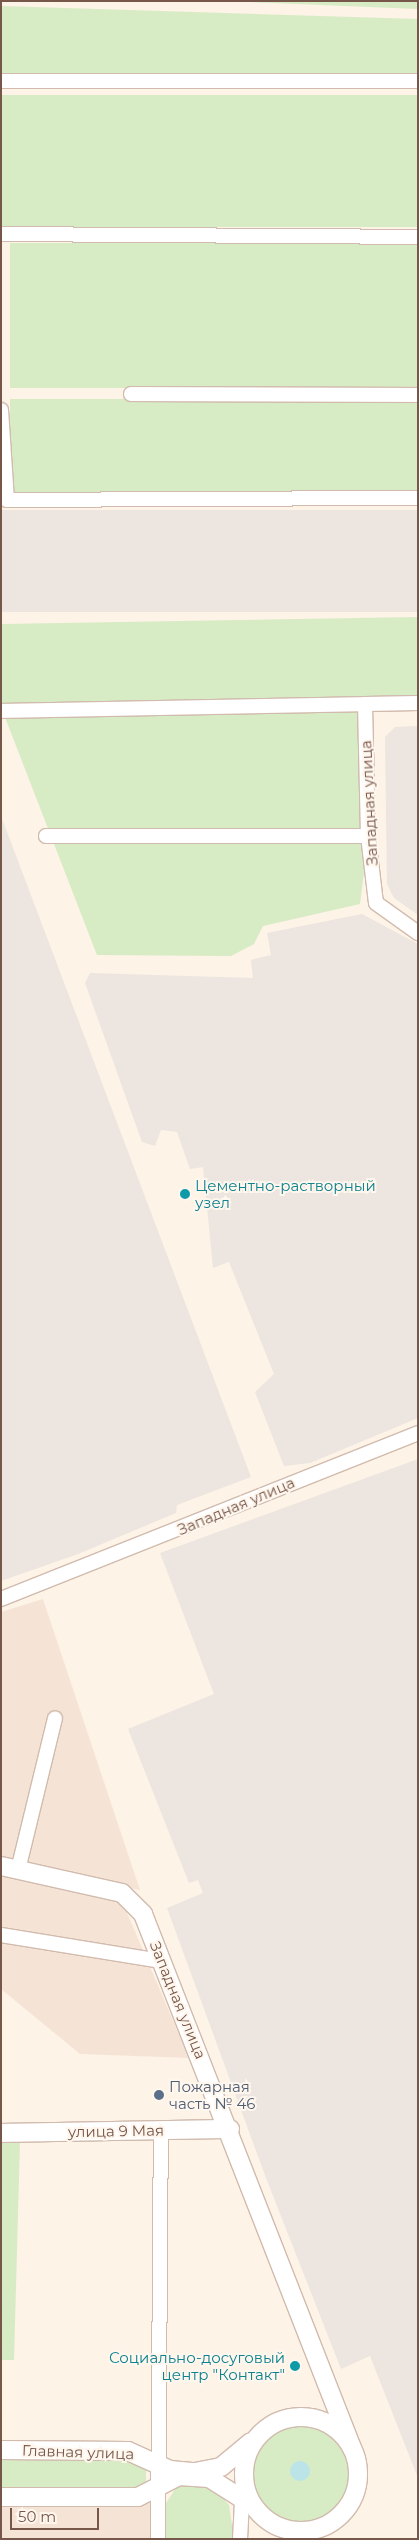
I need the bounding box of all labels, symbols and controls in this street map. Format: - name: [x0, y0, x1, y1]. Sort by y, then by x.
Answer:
- street label: Западная улица: [357, 740, 381, 866]
- place label: Цементно-растворный узел: [195, 1176, 376, 1211]
- marker: Цементно-растворный узел: [179, 1188, 191, 1200]
- street label: Западная улица: [175, 1473, 297, 1539]
- street label: Западная улица: [146, 1938, 210, 2062]
- place label: Пожарная часть № 46: [169, 2077, 255, 2112]
- marker: Пожарная часть № 46: [153, 2089, 165, 2101]
- street label: улица 9 Мая: [68, 2121, 164, 2141]
- place label: Социально-досуговый центр "Контакт": [109, 2348, 285, 2383]
- marker: Социально-досуговый центр "Контакт": [289, 2360, 301, 2372]
- street label: Главная улица: [22, 2441, 134, 2463]
- scale bar: [12, 2498, 101, 2530]
- text: 50 m: [18, 2507, 56, 2526]

